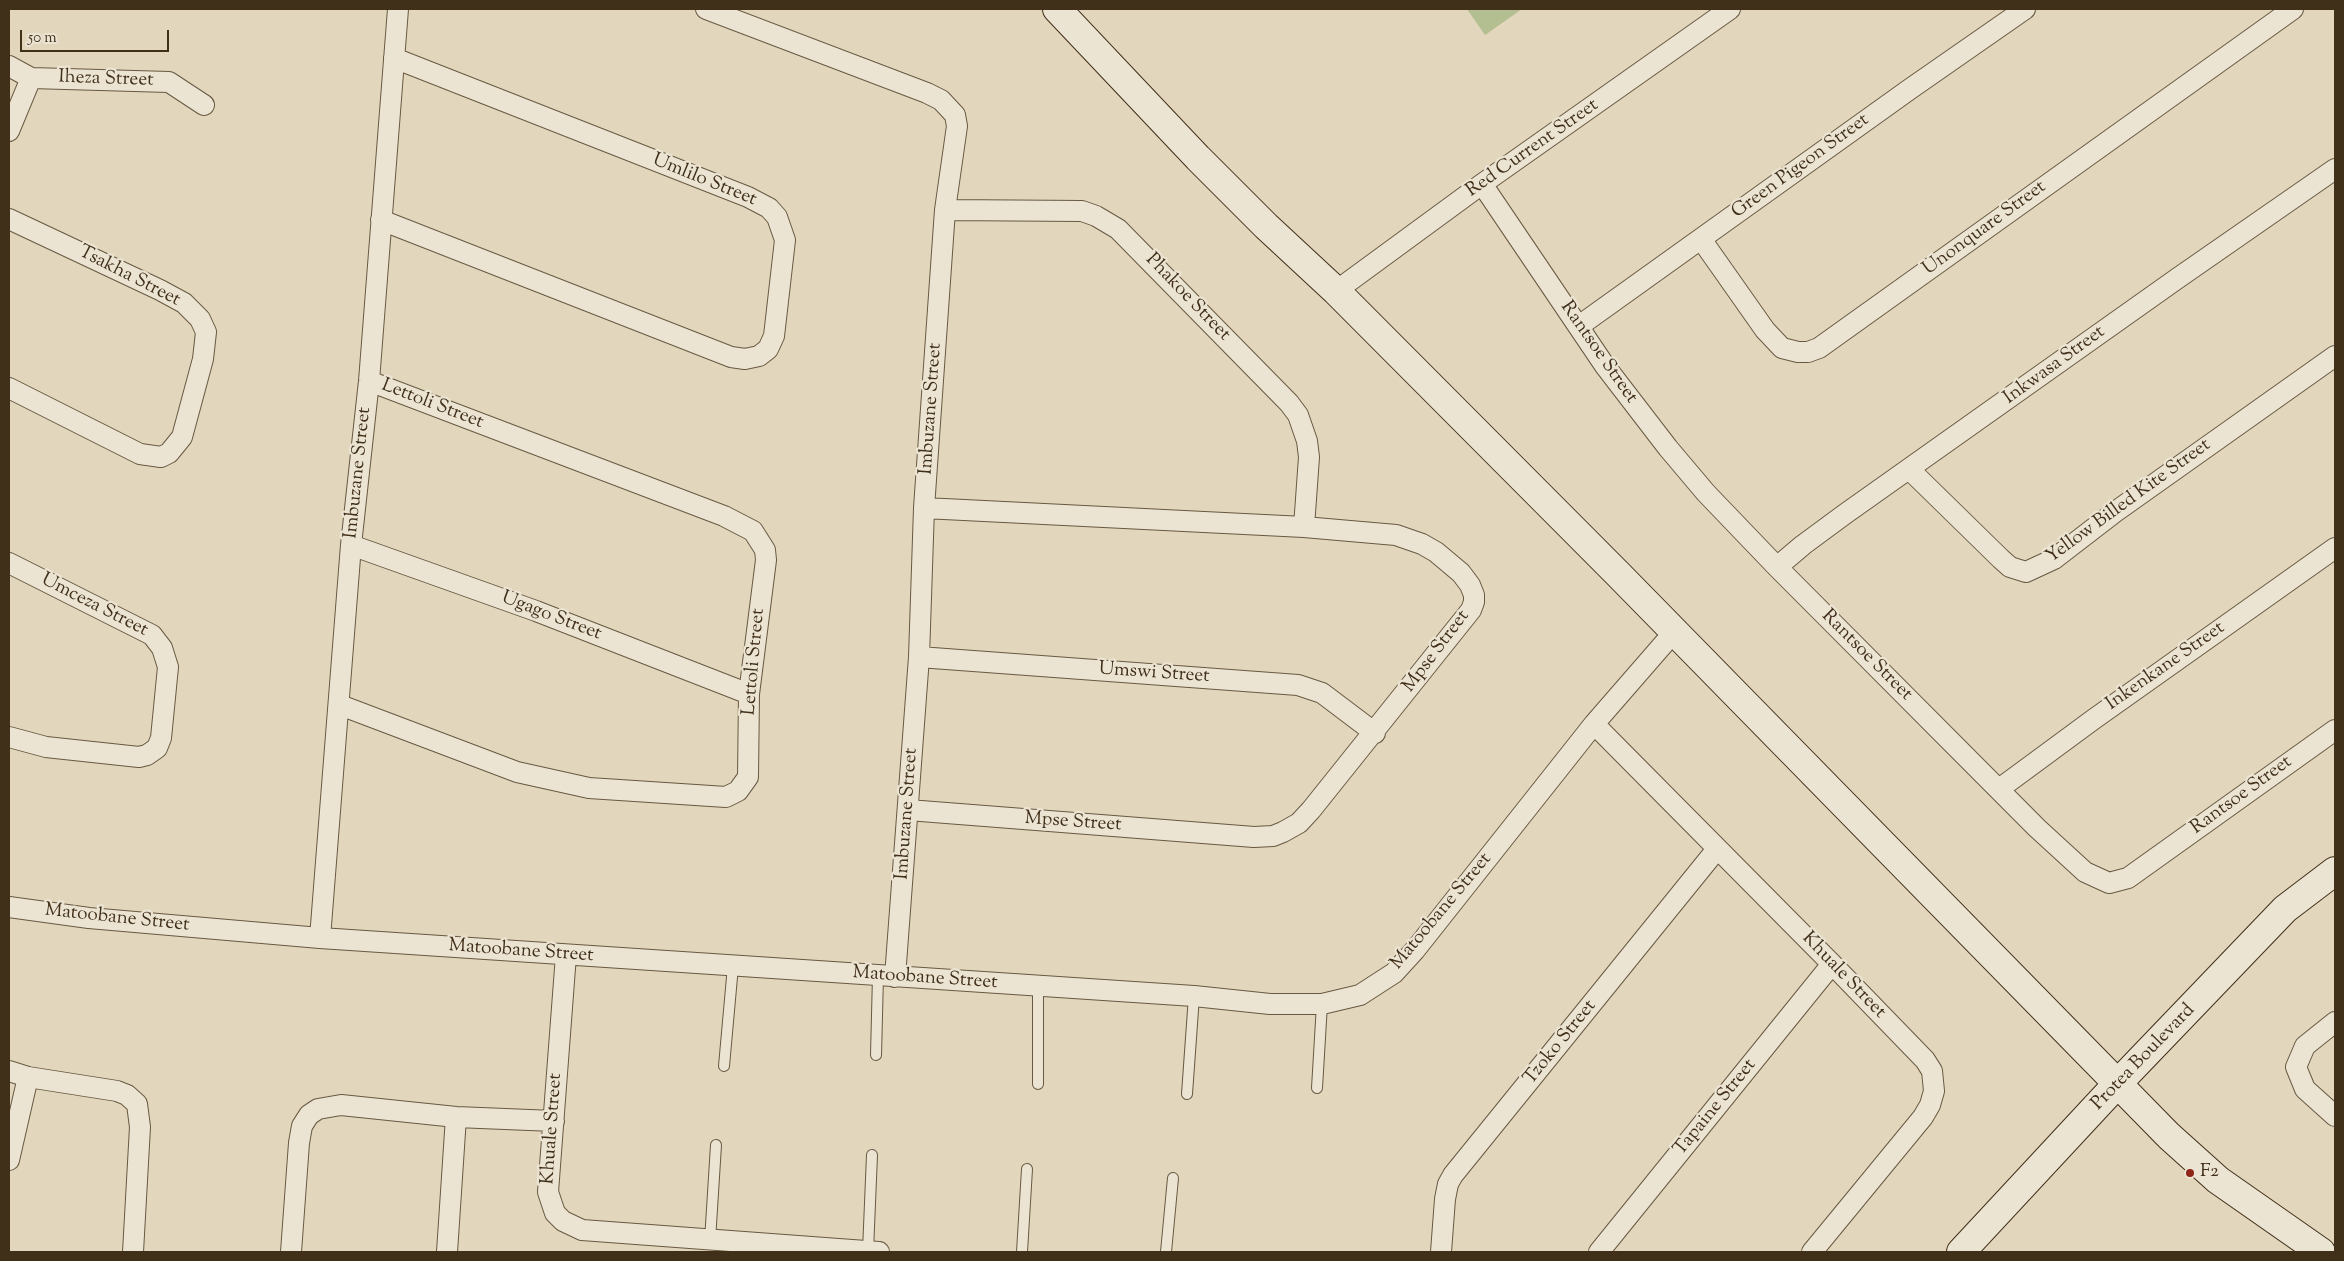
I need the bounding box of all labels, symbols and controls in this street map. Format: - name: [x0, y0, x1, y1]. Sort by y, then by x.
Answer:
- scale bar: [22, 20, 171, 52]
- text: 50 m: [28, 28, 57, 49]
- street label: Iheza Street: [58, 67, 154, 93]
- street label: Red Current Street: [1462, 95, 1604, 203]
- street label: Green Pigeon Street: [1728, 110, 1874, 224]
- street label: Umlilo Street: [649, 150, 759, 212]
- street label: Unonquare Street: [1919, 177, 2051, 281]
- street label: Tsakha Street: [74, 242, 184, 312]
- street label: Phakoe Street: [1140, 249, 1234, 347]
- street label: Rantsoe Street: [1554, 297, 1642, 409]
- street label: Inkwasa Street: [2000, 322, 2110, 410]
- street label: Imbuzane Street: [916, 342, 948, 476]
- street label: Lettoli Street: [378, 375, 486, 435]
- street label: Imbuzane Street: [341, 406, 377, 540]
- street label: Yellow Billed Kite Street: [2042, 435, 2216, 569]
- street label: Umceza Street: [36, 569, 152, 643]
- street label: Ugago Street: [498, 587, 604, 647]
- street label: Mpse Street: [1399, 606, 1475, 698]
- street label: Rantsoe Street: [1816, 606, 1916, 706]
- street label: Lettoli Street: [739, 608, 771, 716]
- street label: Inkenkane Street: [2102, 618, 2230, 716]
- street label: Umswi Street: [1098, 659, 1210, 689]
- street label: Imbuzane Street: [892, 747, 924, 881]
- street label: Rantsoe Street: [2187, 752, 2297, 840]
- street label: Mpse Street: [1024, 808, 1122, 838]
- street label: Matoobane Street: [1387, 849, 1497, 975]
- street label: Matoobane Street: [44, 900, 190, 938]
- street label: Khuale Street: [1796, 928, 1890, 1024]
- street label: Matoobane Street: [448, 936, 594, 968]
- street label: Matoobane Street: [852, 963, 998, 995]
- street label: Tzoko Street: [1520, 996, 1602, 1090]
- street label: Protea Boulevard: [2087, 1000, 2201, 1116]
- street label: Tapaine Street: [1670, 1055, 1762, 1161]
- street label: Khuale Street: [538, 1073, 568, 1185]
- place label: F2: [2200, 1162, 2219, 1184]
- marker: F2: [2184, 1167, 2196, 1179]

